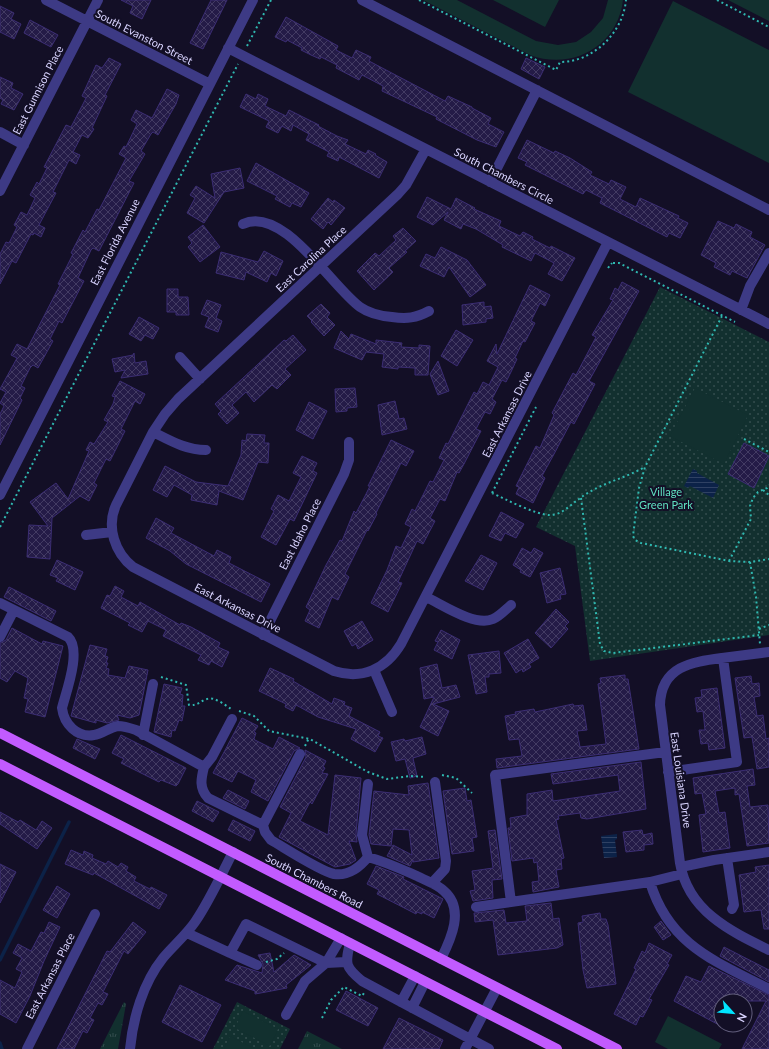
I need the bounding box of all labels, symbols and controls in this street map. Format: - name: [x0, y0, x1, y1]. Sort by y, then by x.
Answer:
- street label: South Evanston Street: [93, 6, 195, 67]
- street label: East Gunnison Place: [10, 43, 66, 136]
- street label: South Chambers Circle: [452, 145, 556, 206]
- street label: East Florida Avenue: [87, 196, 142, 287]
- street label: East Carolina Place: [273, 223, 349, 295]
- street label: East Arkansas Drive: [479, 368, 534, 459]
- park label: Village Green Park: [639, 485, 693, 511]
- street label: East Idaho Place: [276, 496, 323, 572]
- street label: East Arkansas Drive: [193, 580, 284, 635]
- street label: East Louisiana Drive: [668, 731, 695, 829]
- street label: South Chambers Road: [264, 850, 365, 911]
- street label: East Arkansas Place: [22, 930, 77, 1021]
- north arrow: [713, 993, 753, 1033]
- text: N: [735, 1011, 750, 1024]

